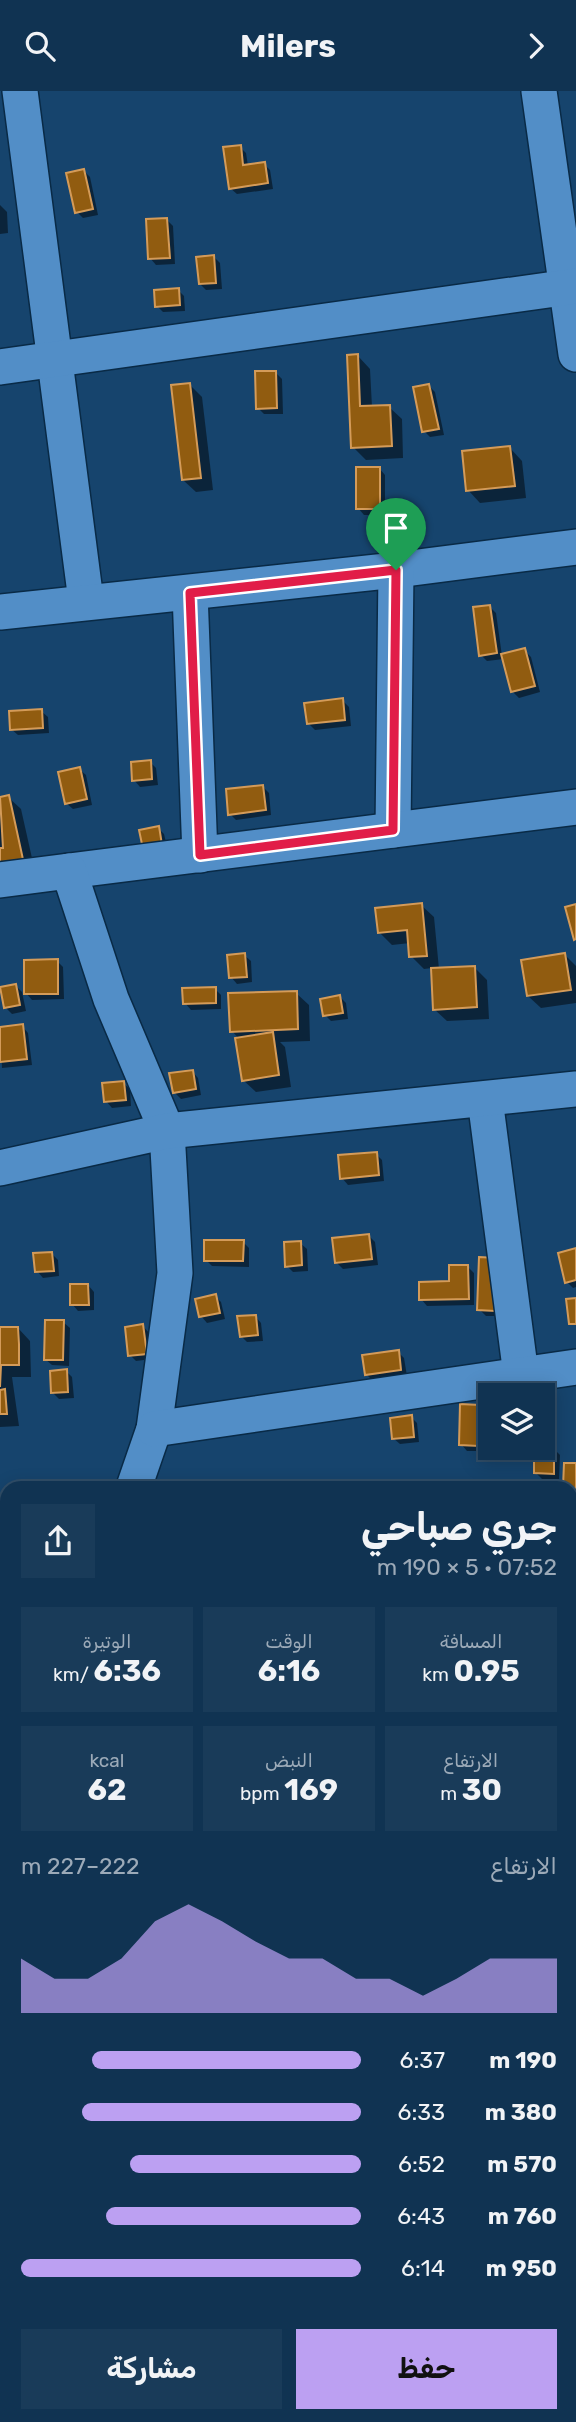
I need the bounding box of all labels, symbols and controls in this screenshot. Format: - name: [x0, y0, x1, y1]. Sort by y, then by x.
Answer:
- icon: search: [21, 27, 59, 65]
- text: Milers: [240, 27, 336, 65]
- icon: forward: [517, 27, 555, 65]
- pin: [366, 498, 426, 570]
- icon: arrive: [377, 509, 415, 547]
- map controls: [478, 1383, 555, 1460]
- button: layers: [478, 1383, 555, 1460]
- button: share: [21, 1504, 95, 1578]
- text: جري صباحي: [361, 1504, 557, 1550]
- text: 07:52 · 5 × 190 m: [377, 1553, 557, 1581]
- text: الوتيرة: [83, 1630, 131, 1653]
- text: الوقت: [265, 1630, 313, 1653]
- text: المسافة: [439, 1630, 503, 1653]
- text: 6:36: [93, 1653, 161, 1689]
- text: 6:16: [258, 1653, 320, 1689]
- text: 0.95: [454, 1653, 520, 1689]
- text: /km: [53, 1663, 93, 1686]
- text: km: [422, 1663, 454, 1686]
- text: kcal: [90, 1749, 124, 1772]
- text: النبض: [265, 1749, 313, 1772]
- text: الارتفاع: [444, 1749, 498, 1772]
- text: 62: [87, 1772, 127, 1808]
- text: 169: [284, 1772, 338, 1808]
- text: 30: [462, 1772, 502, 1808]
- text: bpm: [240, 1782, 284, 1805]
- text: m: [440, 1782, 462, 1805]
- text: 222–227 m: [21, 1852, 140, 1880]
- text: الارتفاع: [491, 1852, 557, 1880]
- text: 6:37: [400, 2046, 445, 2074]
- text: 190 m: [489, 2046, 557, 2074]
- text: 6:33: [398, 2098, 445, 2126]
- text: 380 m: [485, 2098, 557, 2126]
- text: 6:52: [398, 2150, 445, 2178]
- text: 570 m: [487, 2150, 557, 2178]
- text: 6:43: [397, 2202, 445, 2230]
- text: 760 m: [488, 2202, 557, 2230]
- text: 6:14: [401, 2254, 445, 2282]
- text: 950 m: [486, 2254, 557, 2282]
- button: مشاركة: [21, 2329, 282, 2409]
- button: حفظ: [296, 2329, 557, 2409]

